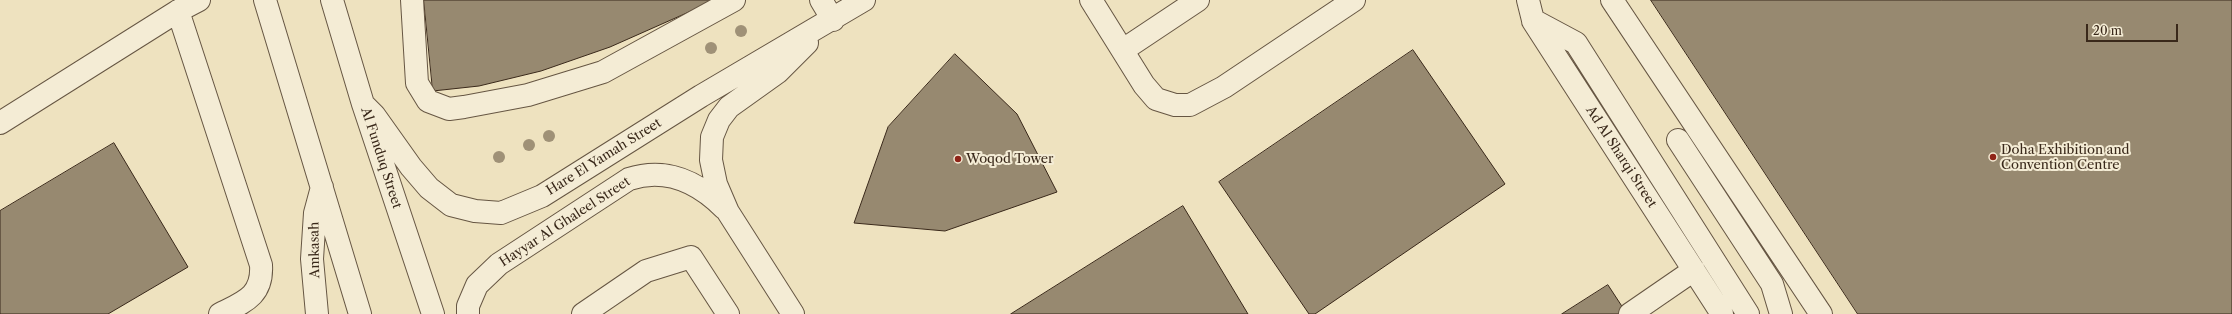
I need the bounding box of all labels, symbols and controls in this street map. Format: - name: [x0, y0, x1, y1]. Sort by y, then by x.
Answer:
- scale bar: [2088, 16, 2180, 42]
- text: 20 m: [2093, 23, 2122, 38]
- street label: Ad Al Sharqi Street: [1582, 103, 1660, 211]
- street label: Al Funduq Street: [357, 105, 405, 211]
- street label: Hare El Yamah Street: [544, 115, 664, 199]
- place label: Doha Exhibition and Convention Centre: [2001, 142, 2129, 173]
- place label: Woqod Tower: [966, 151, 1054, 167]
- marker: Doha Exhibition and Convention Centre: [1988, 152, 1998, 162]
- marker: Woqod Tower: [953, 154, 963, 164]
- street label: Hayyar Al Ghaleel Street: [497, 174, 633, 270]
- street label: Amkasah: [307, 222, 323, 278]

